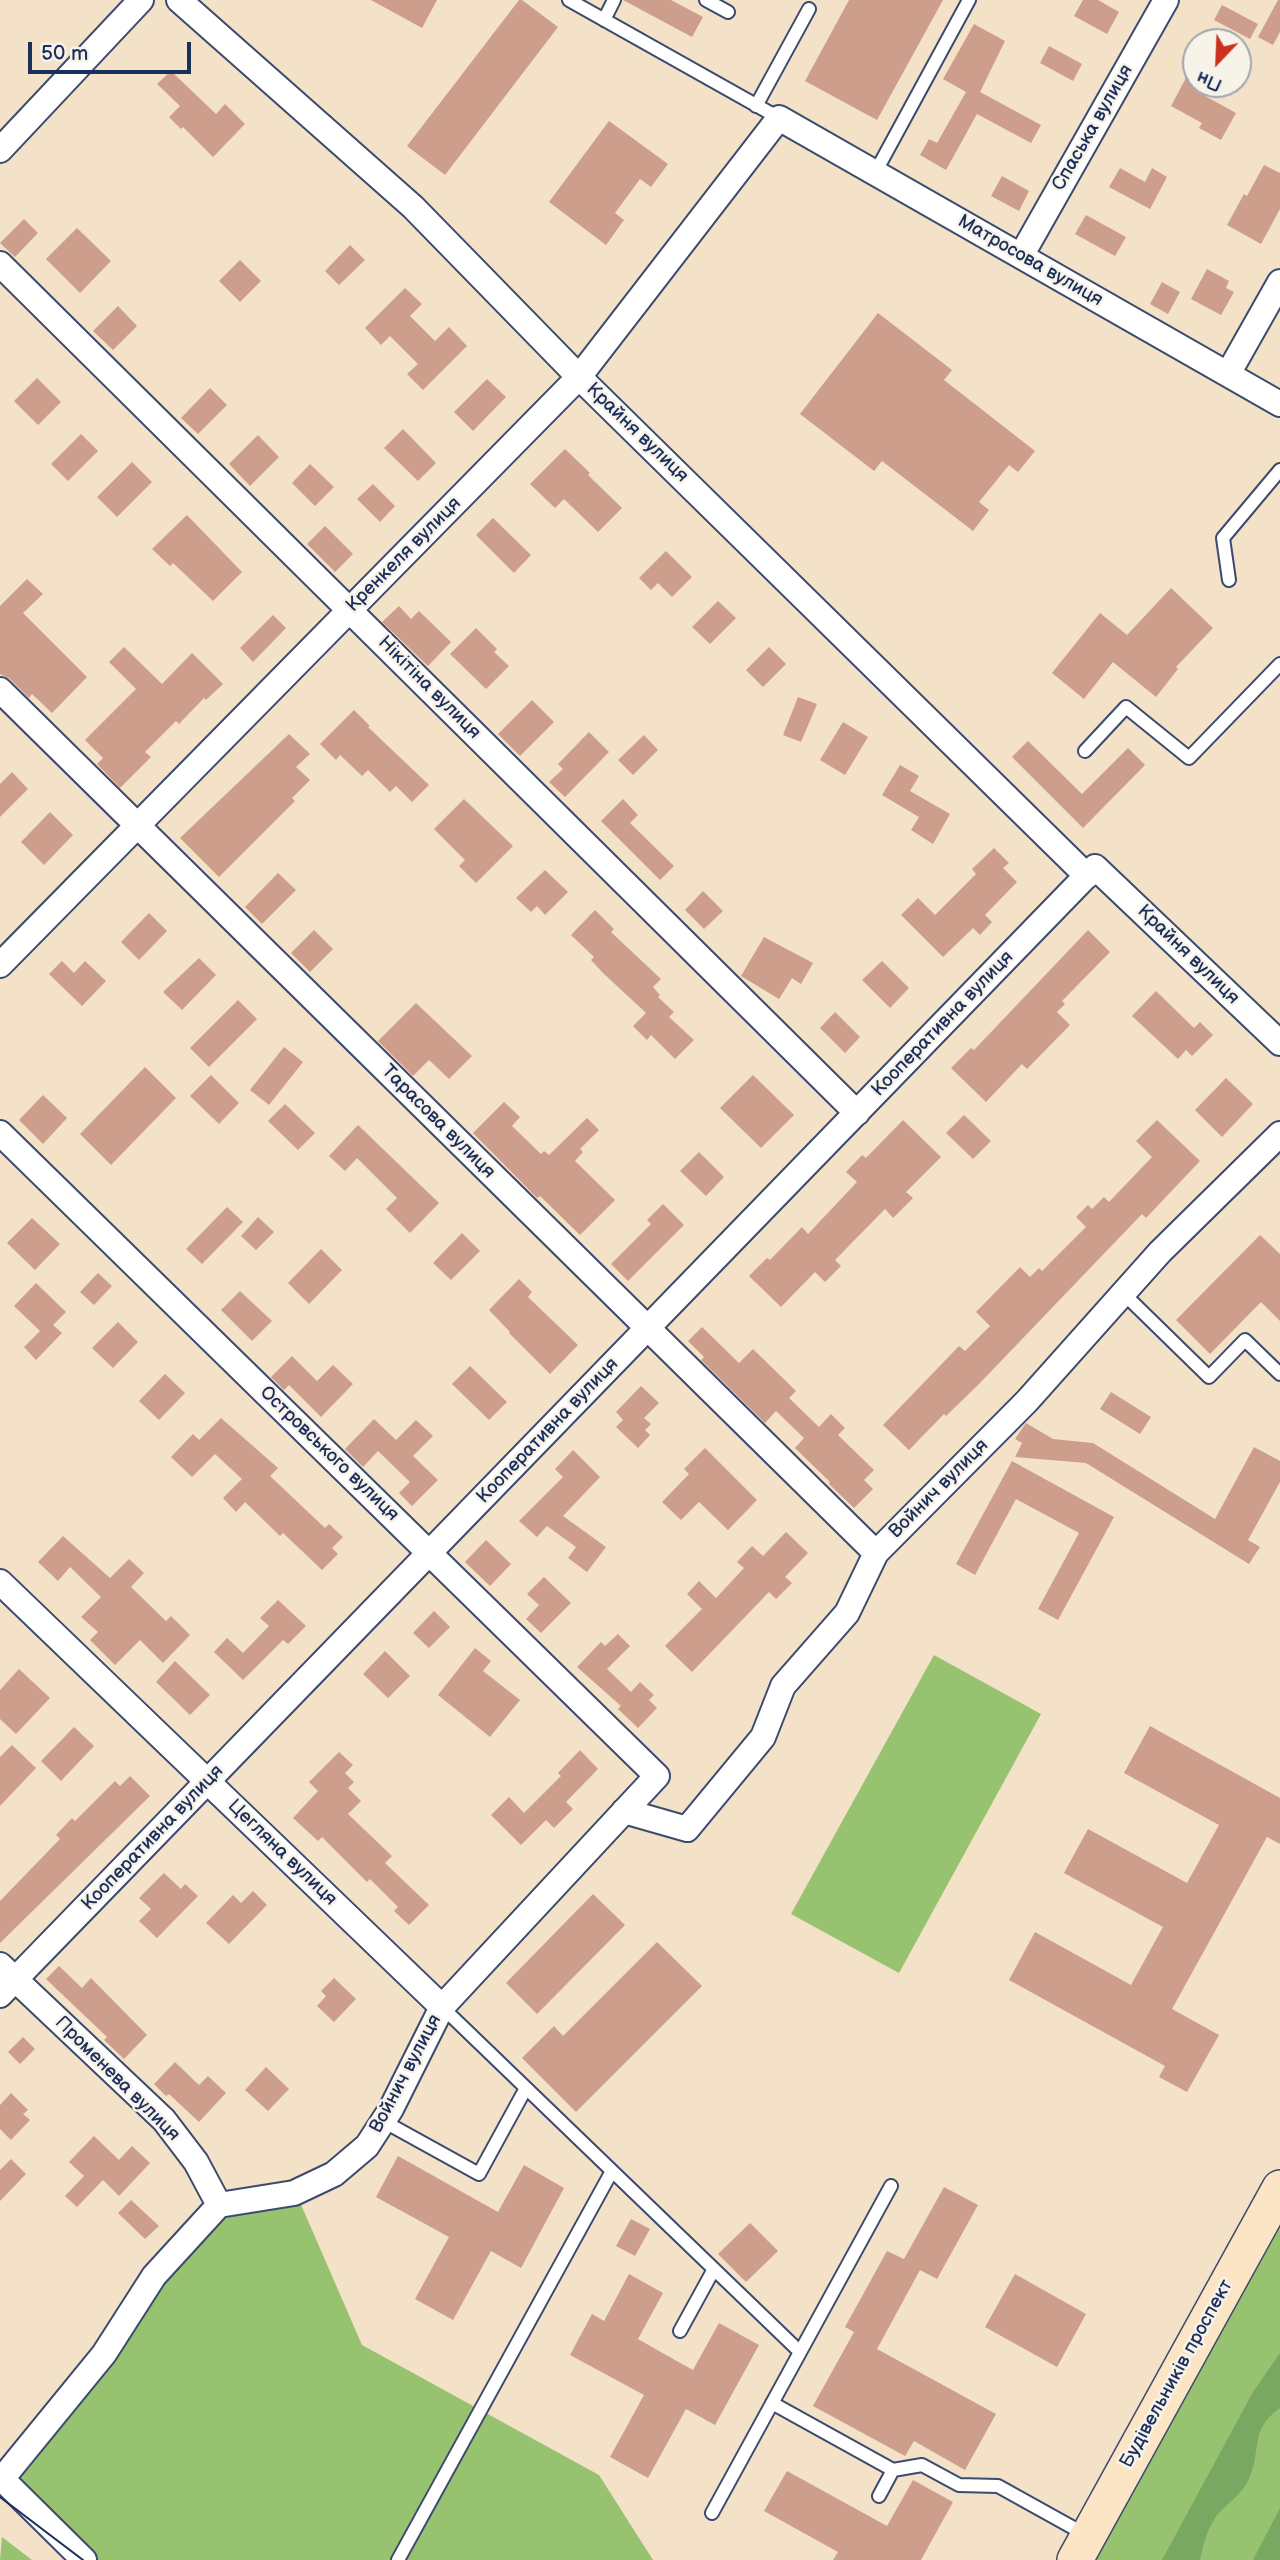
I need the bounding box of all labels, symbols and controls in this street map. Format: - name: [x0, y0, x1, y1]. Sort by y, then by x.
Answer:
- scale bar: [32, 28, 194, 72]
- north arrow: [1182, 28, 1252, 98]
- text: 50 m: [41, 41, 88, 66]
- street label: Спаська вулиця: [1048, 61, 1138, 195]
- text: Пн: [1193, 65, 1226, 96]
- street label: Матросова вулиця: [953, 210, 1107, 312]
- street label: Крайня вулиця: [581, 378, 693, 488]
- street label: Кренкеля вулиця: [342, 493, 466, 617]
- street label: Нікітіна вулиця: [373, 632, 485, 744]
- street label: Крайня вулиця: [1132, 900, 1244, 1010]
- street label: Кооперативна вулиця: [867, 946, 1019, 1102]
- street label: Тарасова вулиця: [376, 1060, 500, 1184]
- street label: Кооперативна вулиця: [472, 1353, 624, 1509]
- street label: Островського вулиця: [255, 1382, 403, 1526]
- street label: Войнич вулиця: [885, 1435, 993, 1543]
- street label: Кооперативна вулиця: [77, 1760, 229, 1916]
- street label: Цегляна вулиця: [223, 1795, 341, 1911]
- street label: Войнич вулиця: [365, 2011, 447, 2137]
- street label: Променева вулиця: [50, 2012, 184, 2146]
- street label: Будівельників проспект: [1116, 2276, 1238, 2472]

